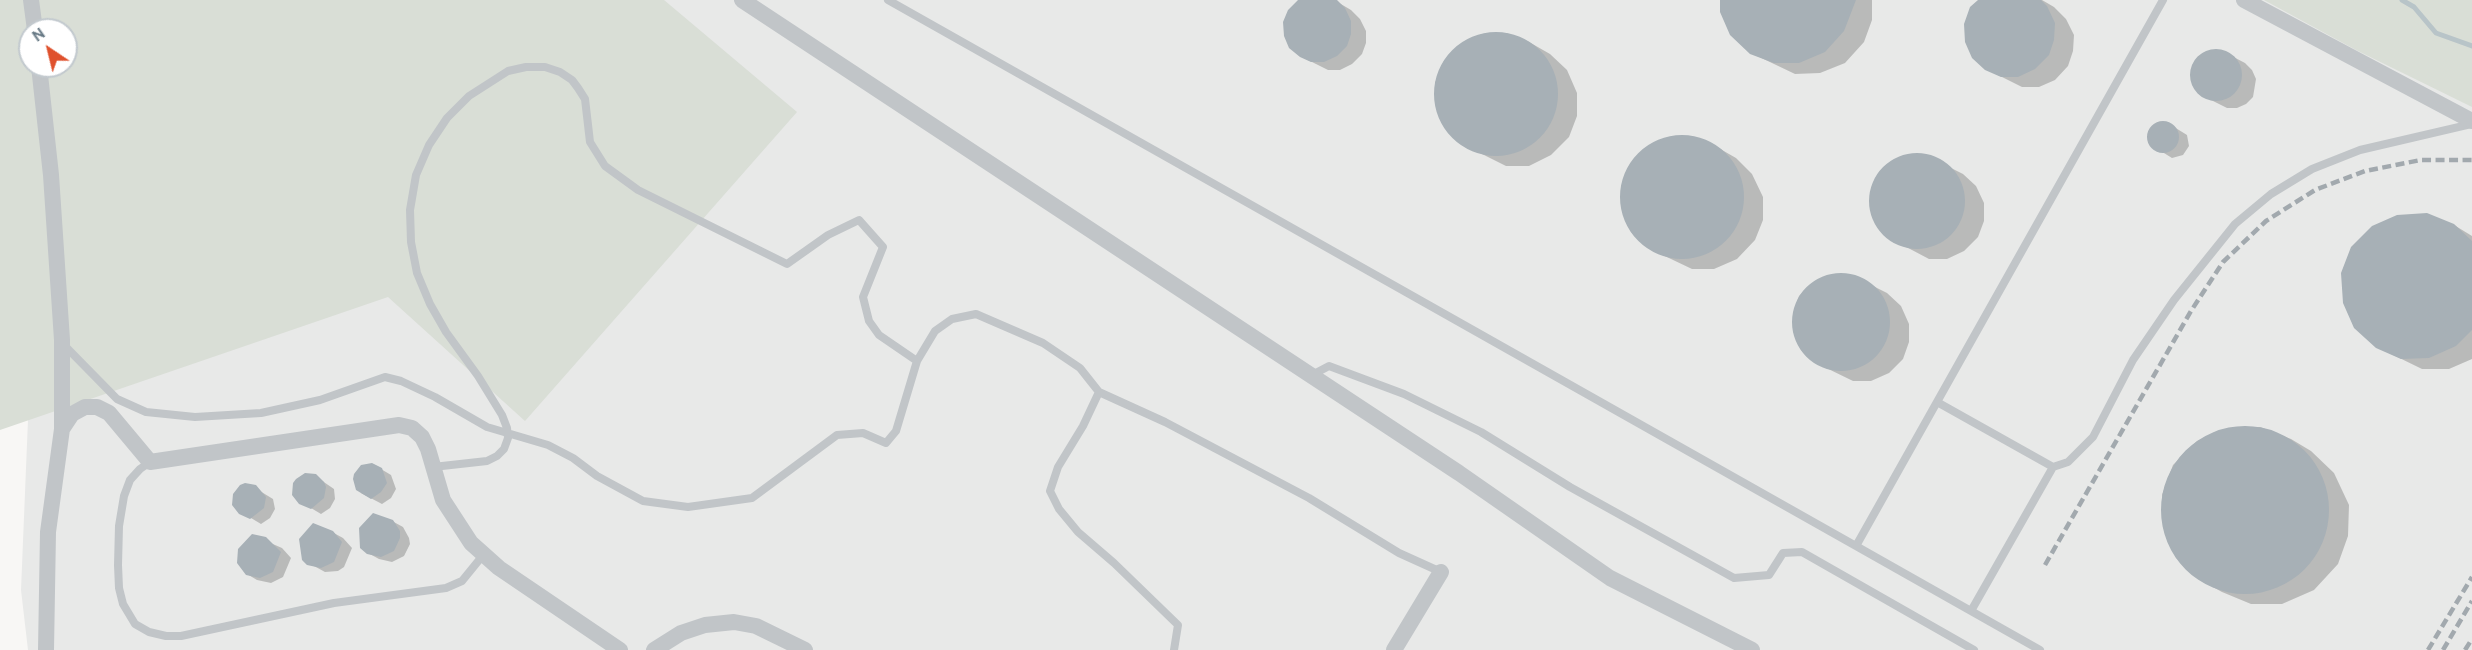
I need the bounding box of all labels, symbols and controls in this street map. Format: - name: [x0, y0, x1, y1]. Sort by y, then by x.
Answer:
- north arrow: [18, 18, 78, 78]
- text: N: [28, 23, 49, 46]

